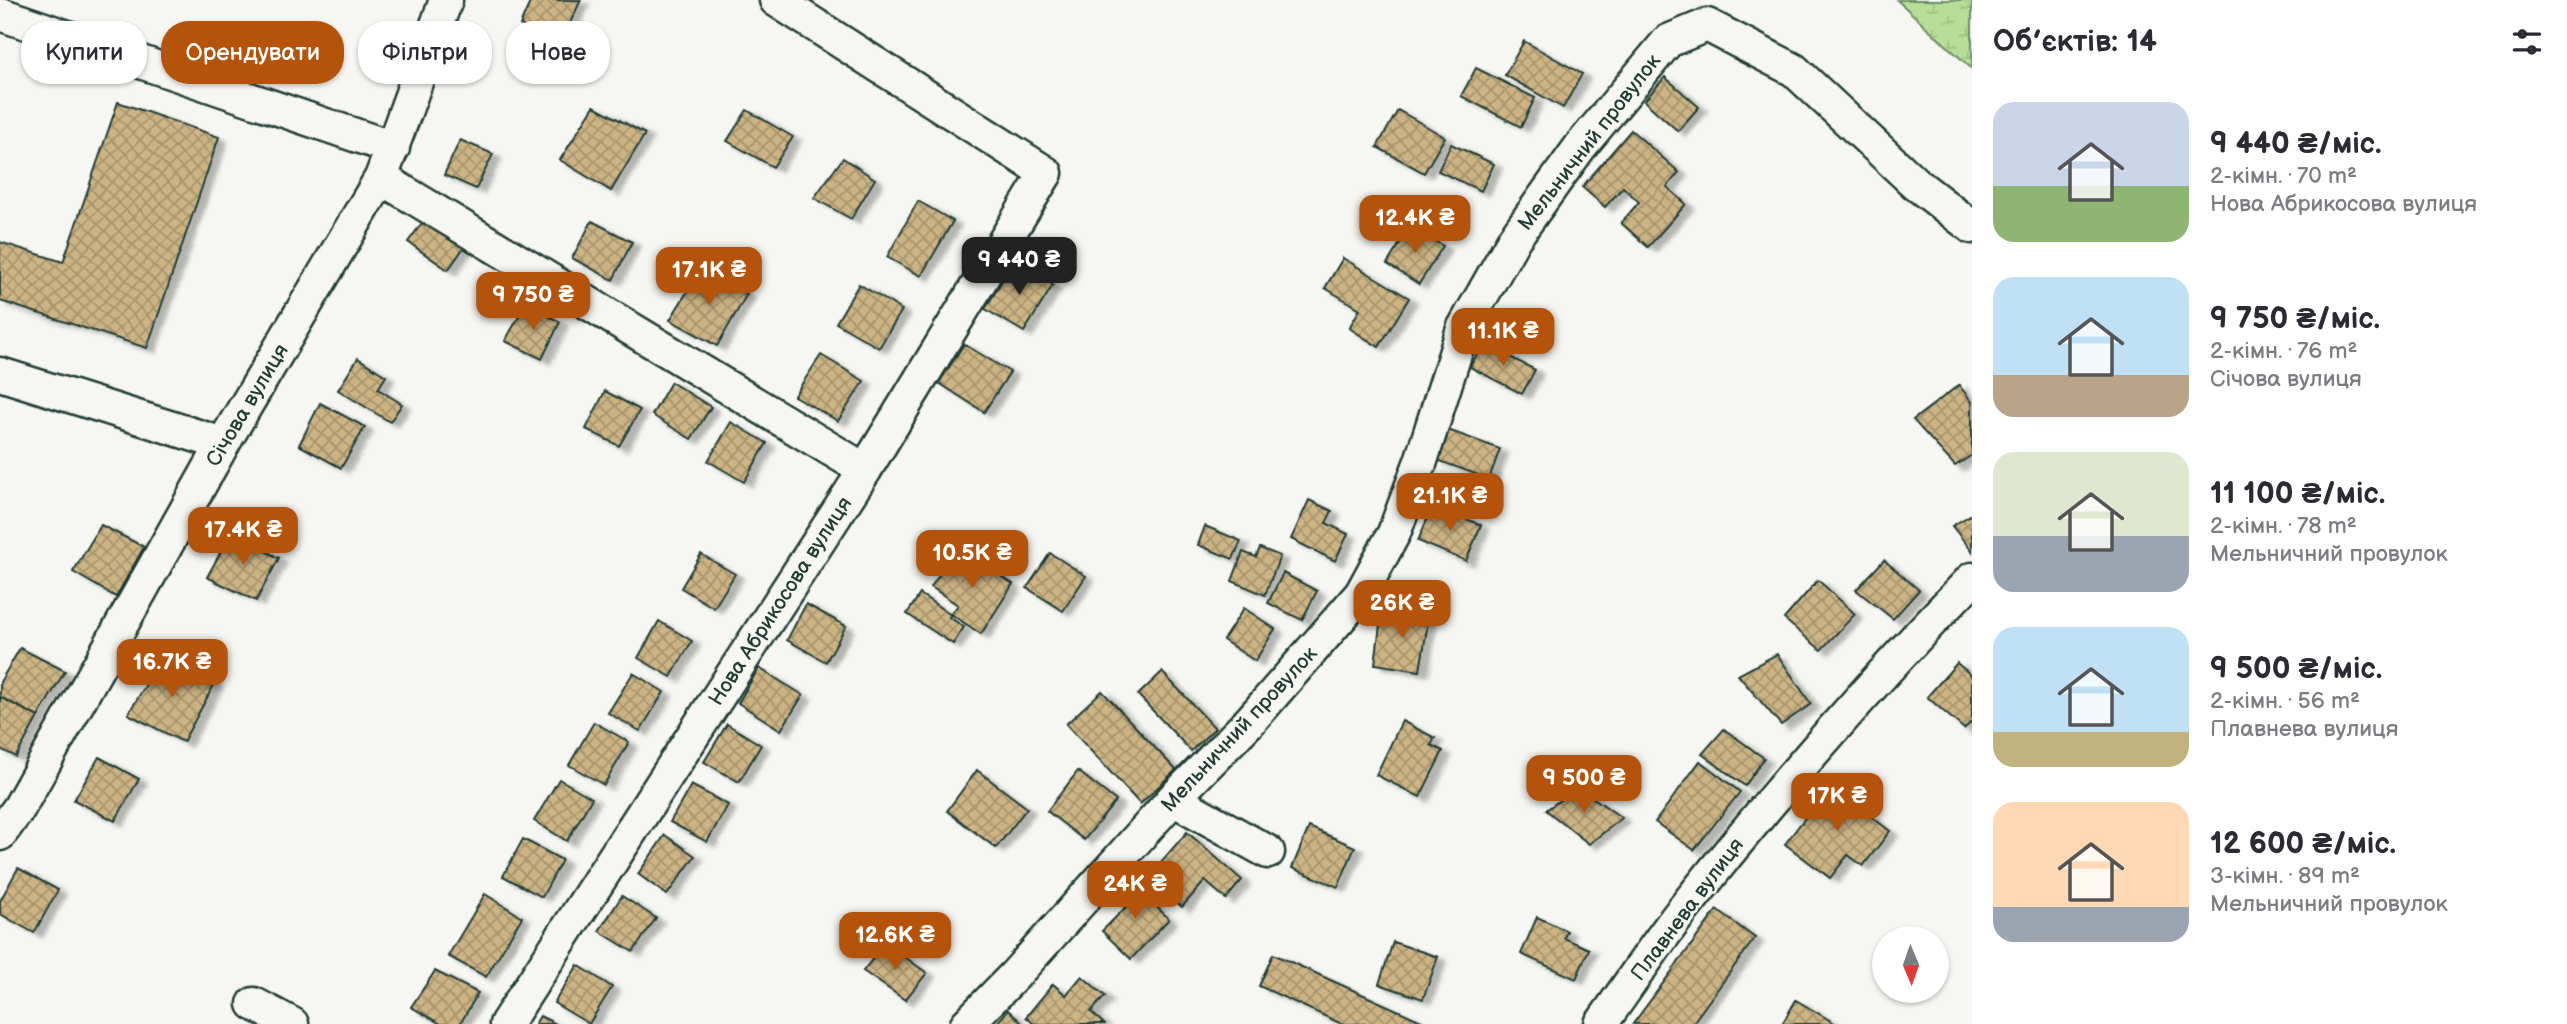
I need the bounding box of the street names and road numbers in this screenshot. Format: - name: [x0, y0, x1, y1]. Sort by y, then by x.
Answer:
- street label: Мельничний провулок: [1513, 49, 1666, 236]
- street label: Січова вулиця: [201, 339, 294, 471]
- street label: Нова Абрикосова вулиця: [704, 492, 857, 710]
- street label: Мельничний провулок: [1156, 641, 1323, 817]
- street label: Плавнева вулиця: [1626, 833, 1749, 986]

